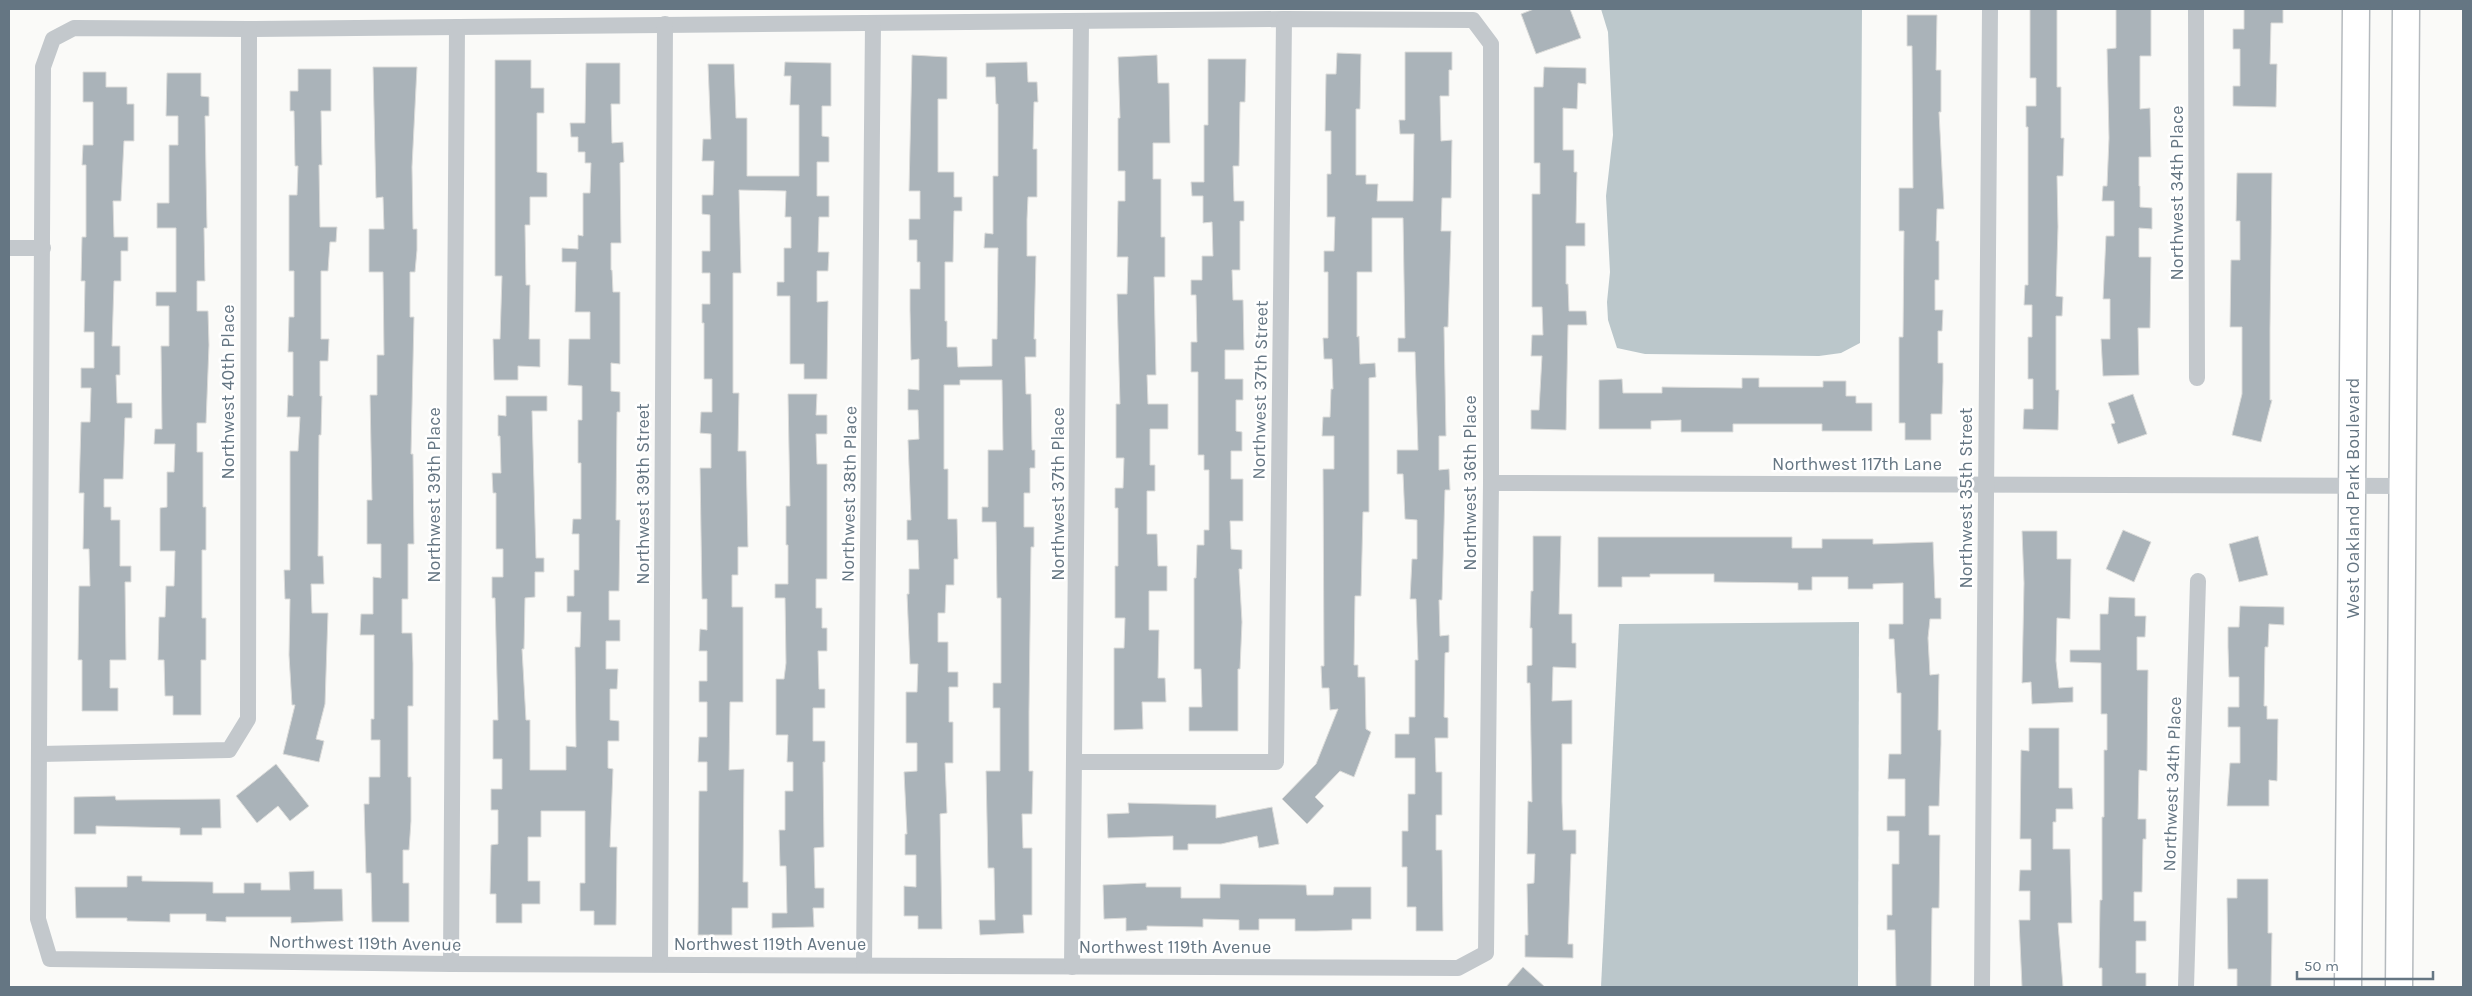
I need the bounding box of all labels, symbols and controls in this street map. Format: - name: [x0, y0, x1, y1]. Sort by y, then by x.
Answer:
- street label: Northwest 34th Place: [2166, 105, 2188, 281]
- street label: Northwest 37th Street: [1247, 300, 1273, 480]
- street label: Northwest 40th Place: [217, 304, 239, 480]
- street label: West Oakland Park Boulevard: [2342, 378, 2364, 618]
- street label: Northwest 36th Place: [1459, 395, 1481, 571]
- street label: Northwest 39th Street: [632, 403, 654, 585]
- street label: Northwest 38th Place: [836, 406, 862, 582]
- street label: Northwest 39th Place: [423, 407, 445, 583]
- street label: Northwest 37th Place: [1047, 407, 1069, 581]
- street label: Northwest 35th Street: [1955, 407, 1977, 589]
- street label: Northwest 117th Lane: [1772, 453, 1942, 475]
- street label: Northwest 34th Place: [2158, 696, 2186, 872]
- street label: Northwest 119th Avenue: [269, 930, 461, 956]
- street label: Northwest 119th Avenue: [674, 933, 866, 955]
- street label: Northwest 119th Avenue: [1079, 936, 1271, 958]
- scale bar: [2297, 948, 2433, 980]
- text: 50 m: [2304, 957, 2339, 975]

